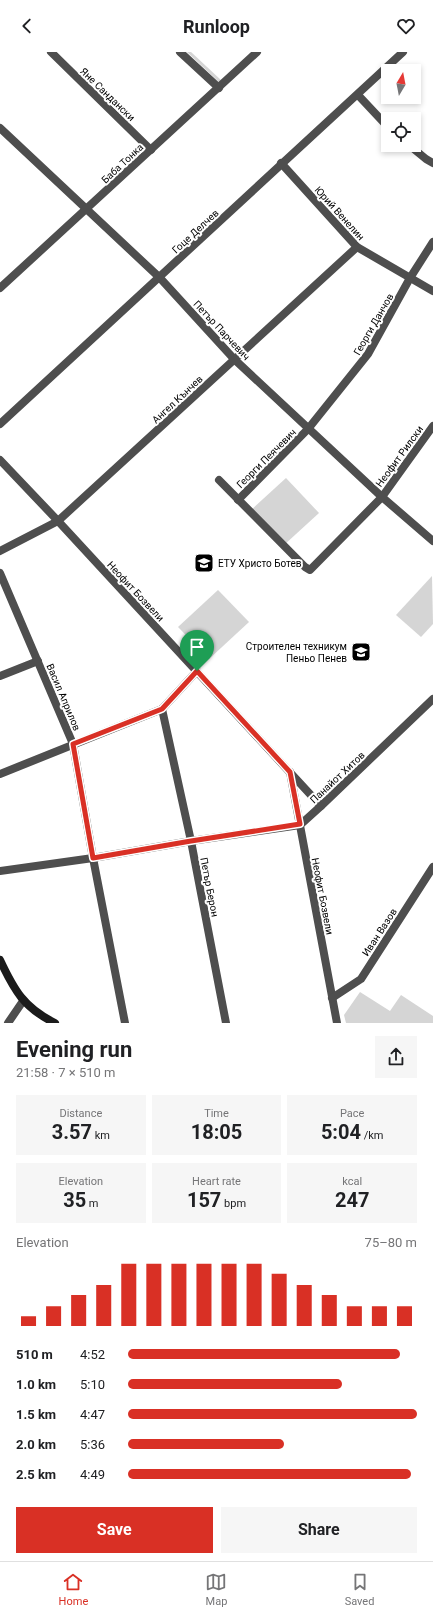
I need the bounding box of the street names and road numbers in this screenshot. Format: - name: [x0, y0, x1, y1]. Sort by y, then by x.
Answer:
- street label: Яне Сандански: [78, 66, 137, 123]
- street label: Баба Тонка: [99, 141, 145, 185]
- street label: Юрий Венелин: [313, 184, 367, 242]
- street label: Гоце Делчев: [170, 207, 221, 256]
- street label: Георги Данчов: [351, 291, 396, 357]
- street label: Петър Парчевич: [191, 298, 252, 362]
- street label: Ангел Кънчев: [150, 373, 205, 425]
- street label: Неофит Рилски: [374, 423, 425, 489]
- street label: Георги Пеячевич: [234, 426, 298, 490]
- street label: Неофит Бозвели: [105, 559, 166, 624]
- street label: Васил Априлов: [44, 662, 83, 733]
- street label: Панайот Хитов: [308, 749, 367, 805]
- street label: Петър Берон: [198, 857, 221, 918]
- street label: Неофит Бозвели: [310, 857, 335, 936]
- street label: Иван Вазов: [360, 906, 399, 958]

